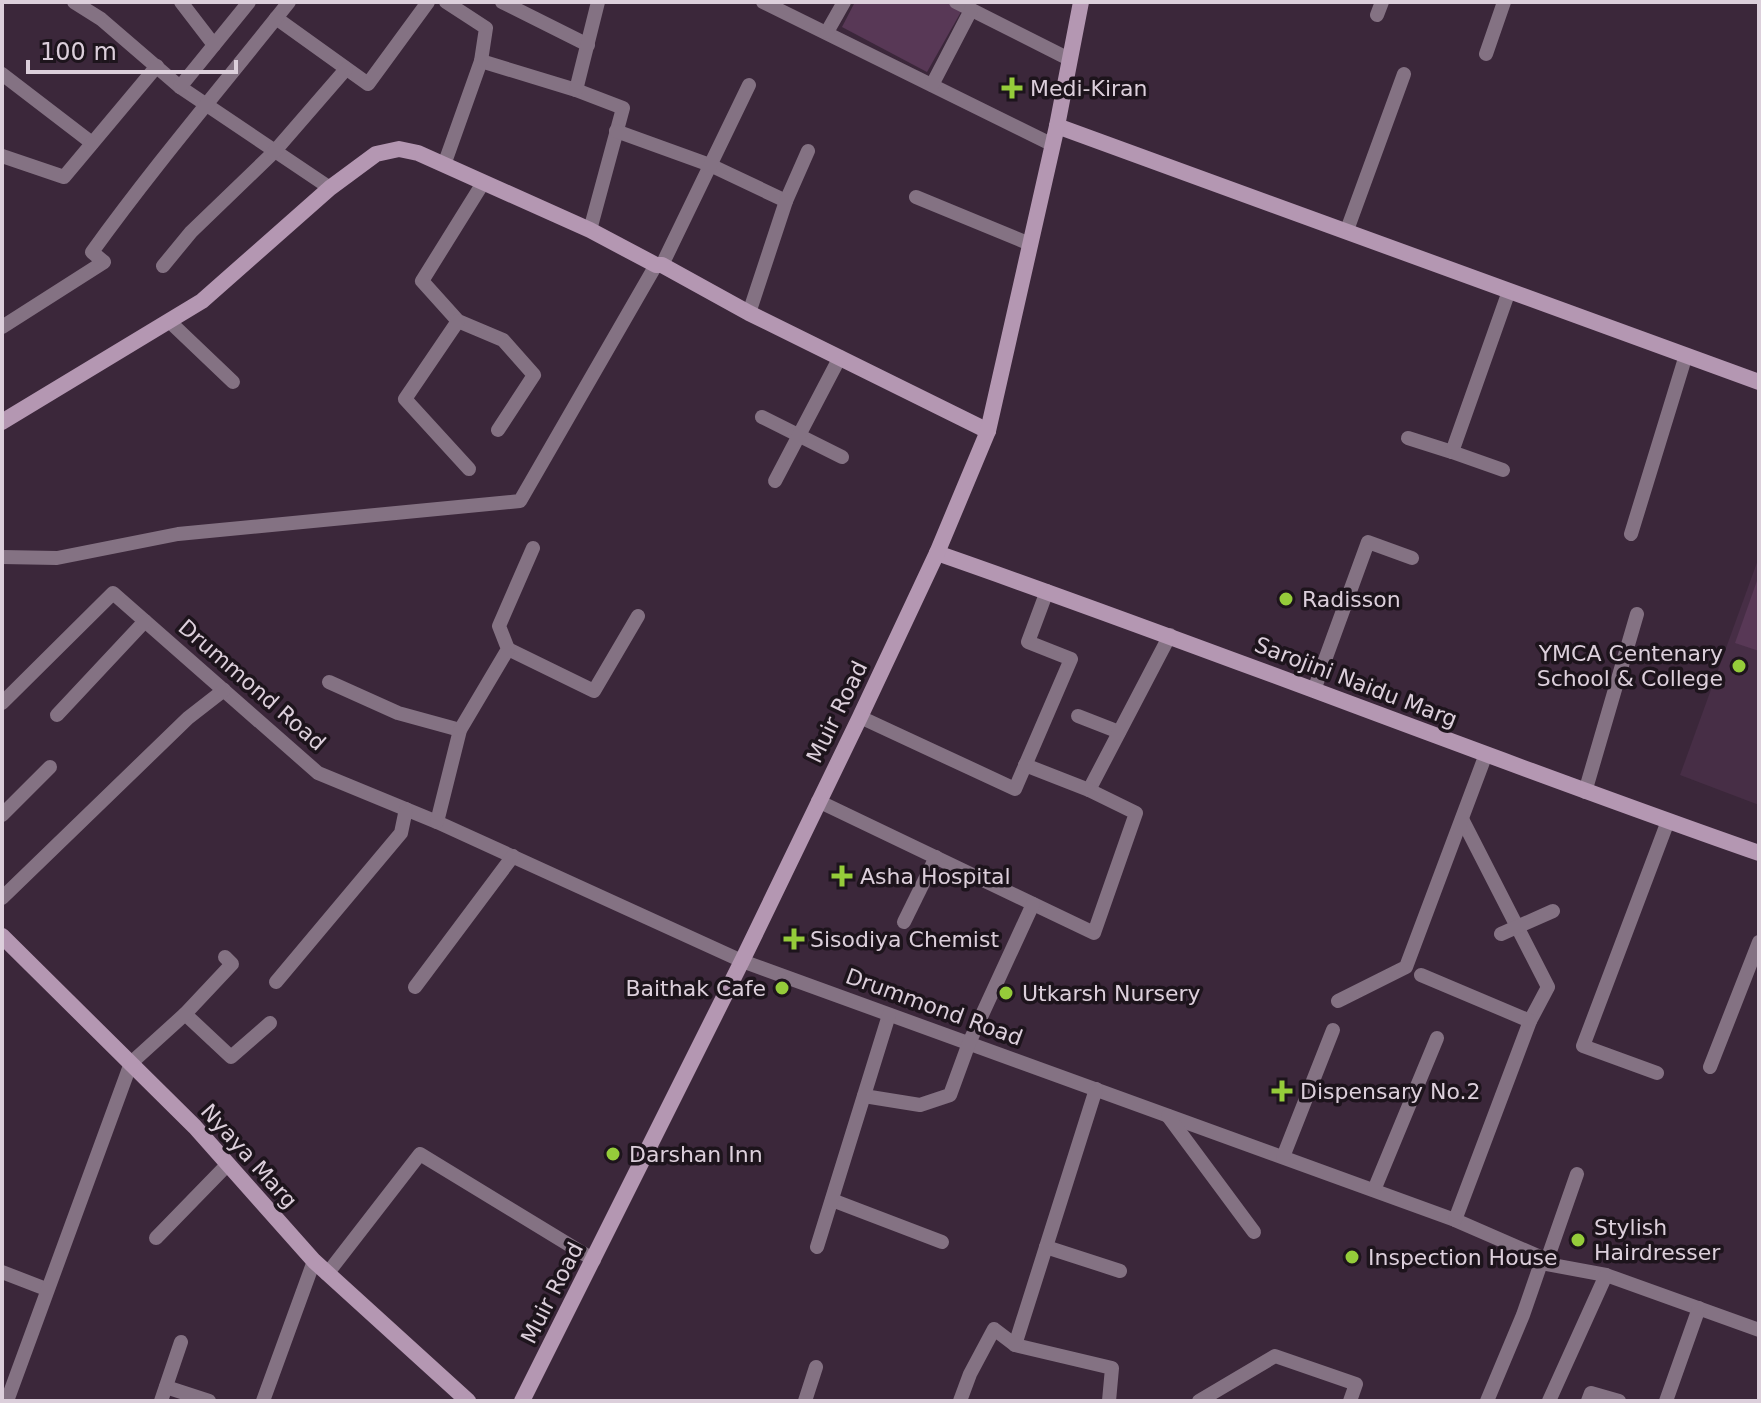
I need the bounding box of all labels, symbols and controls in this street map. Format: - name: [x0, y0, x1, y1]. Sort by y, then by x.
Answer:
- scale bar: [28, 24, 236, 74]
- text: 100 m: [40, 38, 117, 66]
- place label: Medi-Kiran: [1030, 76, 1148, 101]
- marker: Medi-Kiran: [1001, 77, 1023, 99]
- place label: Radisson: [1302, 587, 1401, 612]
- marker: Radisson: [1277, 590, 1295, 608]
- street label: Drummond Road: [173, 614, 331, 756]
- street label: Sarojini Naidu Marg: [1251, 632, 1461, 732]
- place label: YMCA Centenary School & College: [1537, 641, 1723, 691]
- street label: Muir Road: [802, 657, 872, 767]
- marker: YMCA Centenary School & College: [1730, 657, 1748, 675]
- place label: Asha Hospital: [860, 864, 1011, 889]
- marker: Asha Hospital: [831, 865, 853, 887]
- place label: Sisodiya Chemist: [810, 927, 999, 952]
- marker: Sisodiya Chemist: [785, 930, 803, 948]
- street label: Drummond Road: [842, 963, 1026, 1051]
- place label: Baithak Cafe: [625, 976, 766, 1001]
- marker: Baithak Cafe: [773, 979, 791, 997]
- place label: Utkarsh Nursery: [1022, 981, 1201, 1006]
- marker: Utkarsh Nursery: [997, 984, 1015, 1002]
- place label: Dispensary No.2: [1300, 1079, 1480, 1104]
- marker: Dispensary No.2: [1271, 1080, 1293, 1102]
- street label: Nyaya Marg: [196, 1099, 302, 1213]
- place label: Darshan Inn: [629, 1142, 763, 1167]
- marker: Darshan Inn: [604, 1145, 622, 1163]
- place label: Stylish Hairdresser: [1594, 1215, 1721, 1265]
- marker: Stylish Hairdresser: [1569, 1231, 1587, 1249]
- street label: Muir Road: [516, 1238, 588, 1348]
- place label: Inspection House: [1368, 1245, 1558, 1270]
- marker: Inspection House: [1343, 1248, 1361, 1266]

